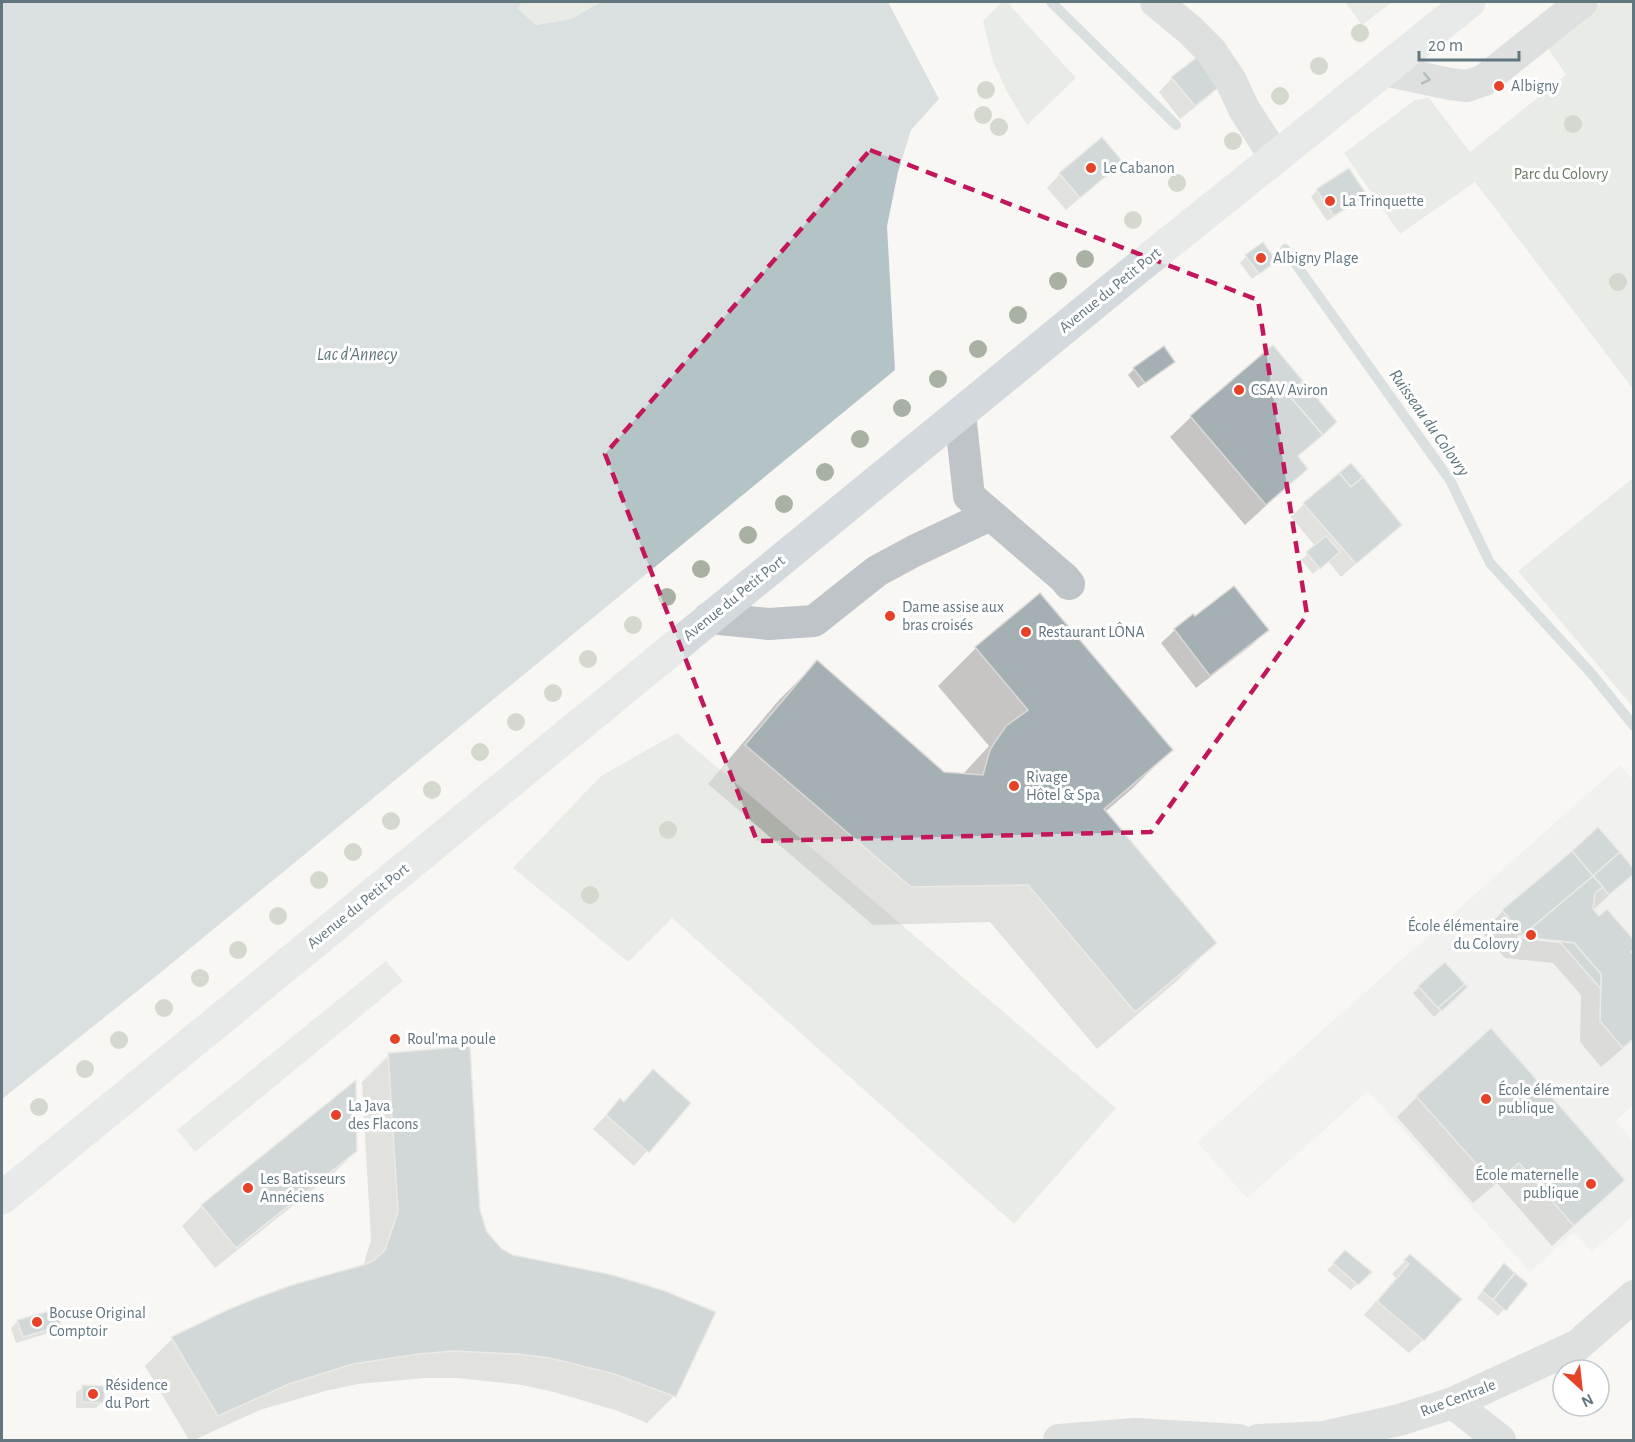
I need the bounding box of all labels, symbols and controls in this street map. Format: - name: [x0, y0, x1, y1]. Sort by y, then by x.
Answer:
- scale bar: [1419, 24, 1520, 62]
- text: 20 m: [1428, 37, 1463, 55]
- one-way arrow: [1421, 72, 1431, 85]
- place label: Albigny: [1511, 78, 1559, 95]
- marker: Albigny: [1492, 79, 1506, 93]
- place label: Le Cabanon: [1103, 160, 1175, 176]
- marker: Le Cabanon: [1084, 161, 1098, 175]
- park label: Parc du Colovry: [1514, 166, 1608, 183]
- place label: La Trinquette: [1342, 193, 1424, 209]
- marker: La Trinquette: [1323, 194, 1337, 208]
- street label: Avenue du Petit Port: [1056, 244, 1164, 336]
- place label: Albigny Plage: [1273, 250, 1358, 267]
- marker: Albigny Plage: [1254, 251, 1268, 265]
- water label: Lac d'Annecy: [317, 346, 398, 364]
- water label: Ruisseau du Colovry: [1385, 366, 1473, 480]
- place label: CSAV Aviron: [1251, 382, 1328, 398]
- marker: CSAV Aviron: [1232, 383, 1246, 397]
- street label: Avenue du Petit Port: [680, 552, 788, 644]
- place label: Dame assise aux bras croisés: [902, 599, 1004, 633]
- marker: Dame assise aux bras croisés: [883, 609, 897, 623]
- place label: Restaurant LÔNA: [1038, 622, 1145, 640]
- marker: Restaurant LÔNA: [1019, 625, 1033, 639]
- place label: Rivage Hôtel & Spa: [1026, 769, 1100, 803]
- marker: Rivage Hôtel & Spa: [1007, 779, 1021, 793]
- street label: Avenue du Petit Port: [304, 860, 412, 952]
- place label: École élémentaire du Colovry: [1408, 916, 1519, 953]
- marker: École élémentaire du Colovry: [1524, 928, 1538, 942]
- place label: Roul'ma poule: [407, 1031, 496, 1047]
- marker: Roul'ma poule: [388, 1032, 402, 1046]
- place label: École élémentaire publique: [1498, 1080, 1609, 1116]
- marker: École élémentaire publique: [1479, 1092, 1493, 1106]
- place label: La Java des Flacons: [348, 1098, 419, 1132]
- marker: La Java des Flacons: [329, 1108, 343, 1122]
- place label: École maternelle publique: [1475, 1165, 1579, 1201]
- place label: Les Batisseurs Annéciens: [260, 1171, 346, 1205]
- marker: École maternelle publique: [1584, 1177, 1598, 1191]
- marker: Les Batisseurs Annéciens: [241, 1181, 255, 1195]
- place label: Bocuse Original Comptoir: [49, 1305, 146, 1339]
- marker: Bocuse Original Comptoir: [30, 1315, 44, 1329]
- north arrow: [1551, 1358, 1611, 1418]
- street label: Rue Centrale: [1418, 1376, 1498, 1420]
- place label: Résidence du Port: [105, 1377, 168, 1411]
- marker: Résidence du Port: [86, 1387, 100, 1401]
- text: N: [1579, 1391, 1596, 1410]

